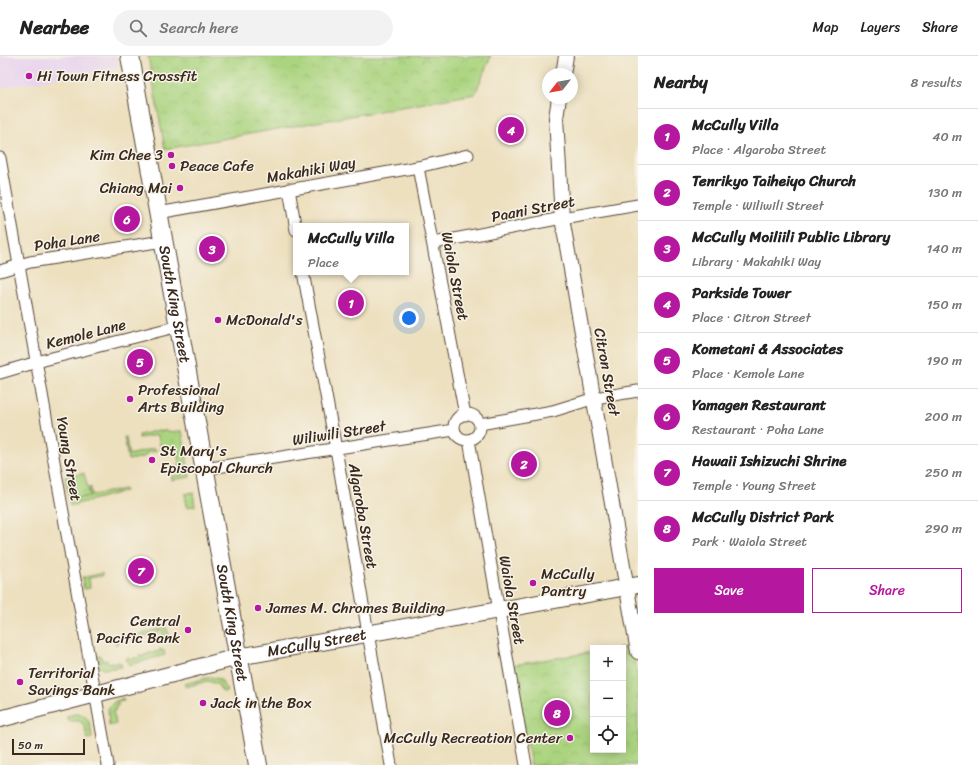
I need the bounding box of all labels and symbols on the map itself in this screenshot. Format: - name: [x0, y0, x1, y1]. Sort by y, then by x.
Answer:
- place label: Hi Town Fitness Crossfit: [37, 63, 198, 89]
- north arrow: [542, 68, 578, 104]
- marker: Hi Town Fitness Crossfit: [24, 71, 34, 81]
- pin: 4: [498, 115, 524, 145]
- place label: Kim Chee 3: [90, 142, 163, 168]
- street label: Makahiki Way: [264, 149, 358, 191]
- marker: Kim Chee 3: [166, 150, 176, 160]
- place label: Peace Cafe: [180, 153, 254, 179]
- marker: Peace Cafe: [167, 161, 177, 171]
- place label: Chiang Mai: [100, 175, 173, 201]
- marker: Chiang Mai: [175, 183, 185, 193]
- street label: Paani Street: [489, 188, 577, 230]
- pin: 6: [114, 204, 140, 234]
- street label: Poha Lane: [32, 223, 102, 259]
- street label: Waiola Street: [434, 229, 476, 323]
- pin: 3: [199, 234, 225, 264]
- street label: South King Street: [151, 243, 198, 365]
- pin: 1: [338, 288, 364, 318]
- place label: McDonald's: [226, 307, 303, 333]
- your location: [399, 308, 419, 328]
- street label: Kemole Lane: [43, 311, 129, 356]
- marker: McDonald's: [213, 315, 223, 325]
- street label: Citron Street: [586, 326, 628, 419]
- pin: 5: [127, 347, 153, 377]
- place label: Professional Arts Building: [137, 377, 225, 420]
- marker: Professional Arts Building: [125, 394, 135, 404]
- street label: Wiliwili Street: [291, 413, 388, 453]
- street label: Young Street: [49, 415, 89, 504]
- place label: St Mary's Episcopal Church: [160, 438, 273, 481]
- pin: 2: [511, 449, 537, 479]
- marker: St Mary's Episcopal Church: [147, 455, 157, 465]
- street label: Algaroba Street: [341, 460, 385, 571]
- street label: Waiola Street: [491, 553, 533, 647]
- pin: 7: [128, 556, 154, 586]
- place label: McCully Pantry: [541, 561, 595, 604]
- street label: South King Street: [209, 562, 256, 684]
- marker: McCully Pantry: [528, 578, 538, 588]
- place label: James M. Chromes Building: [265, 595, 446, 621]
- marker: James M. Chromes Building: [253, 603, 263, 613]
- place label: Central Pacific Bank: [96, 608, 181, 651]
- street label: McCully Street: [265, 621, 369, 664]
- marker: Central Pacific Bank: [183, 625, 193, 635]
- place label: Territorial Savings Bank: [28, 660, 116, 703]
- marker: Territorial Savings Bank: [15, 677, 25, 687]
- place label: Jack in the Box: [210, 690, 312, 716]
- marker: Jack in the Box: [198, 698, 208, 708]
- pin: 8: [544, 698, 570, 728]
- place label: McCully Recreation Center: [384, 725, 563, 751]
- marker: McCully Recreation Center: [565, 733, 575, 743]
- scale bar: [12, 737, 85, 756]

